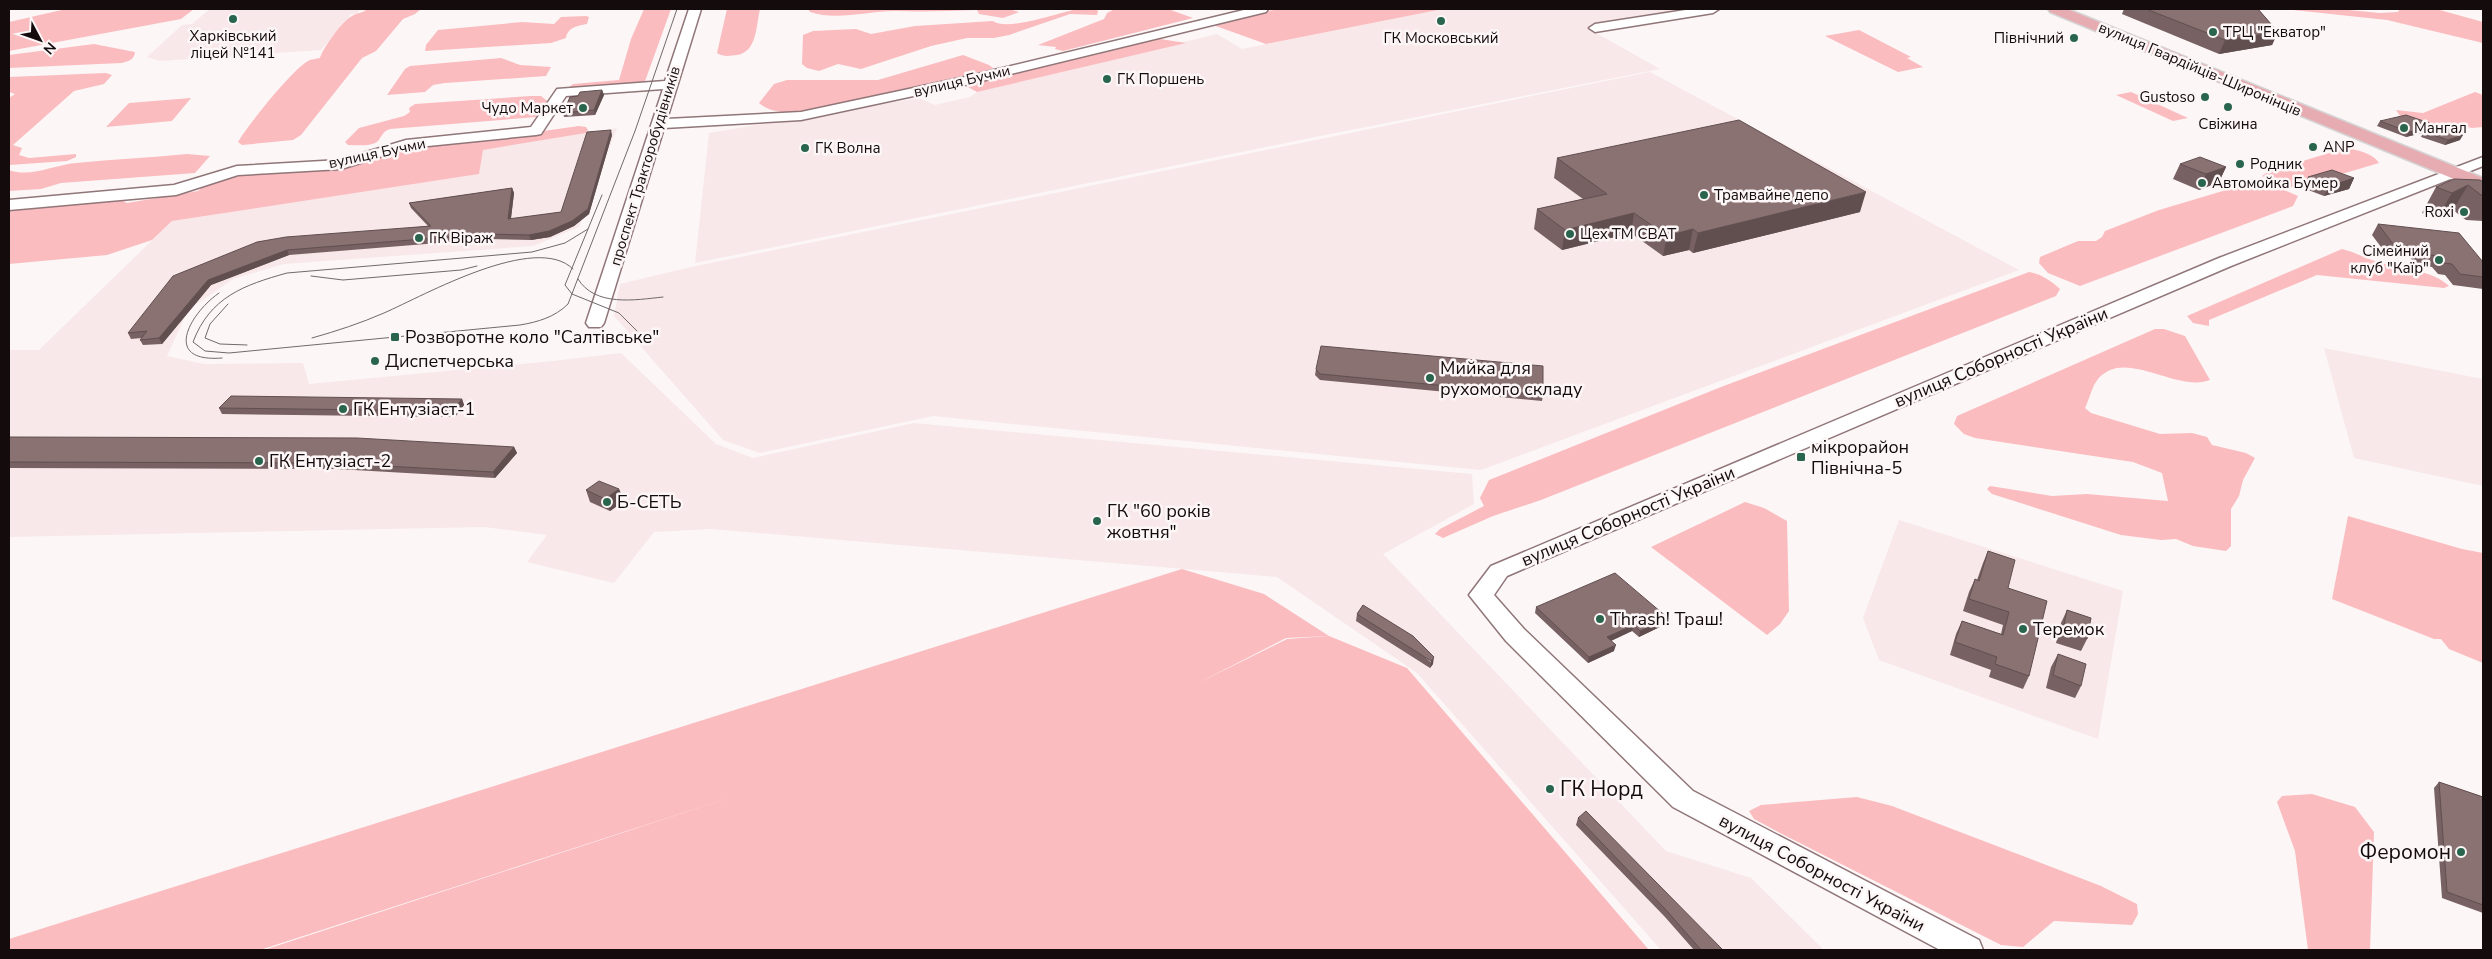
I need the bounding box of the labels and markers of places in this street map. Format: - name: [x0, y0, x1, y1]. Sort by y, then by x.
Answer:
- marker: Харківський ліцей №141: [227, 13, 239, 25]
- marker: ГК Московський: [1435, 15, 1447, 27]
- place label: ТРЦ "Екватор": [2223, 22, 2326, 42]
- place label: Харківський ліцей №141: [189, 26, 277, 63]
- marker: ТРЦ "Екватор": [2207, 26, 2219, 38]
- place label: ГК Московський: [1383, 28, 1499, 48]
- place label: Північний: [1994, 28, 2064, 48]
- marker: Північний: [2068, 32, 2080, 44]
- place label: ГК Поршень: [1117, 69, 1204, 89]
- marker: ГК Поршень: [1101, 73, 1113, 85]
- place label: Gustoso: [2139, 87, 2195, 107]
- marker: Gustoso: [2199, 91, 2211, 103]
- place label: Чудо Маркет: [481, 98, 573, 118]
- marker: Свіжина: [2222, 101, 2234, 113]
- marker: Чудо Маркет: [577, 102, 589, 114]
- place label: Свіжина: [2198, 114, 2258, 134]
- place label: Мангал: [2414, 118, 2467, 138]
- marker: Мангал: [2398, 122, 2410, 134]
- place label: ANP: [2323, 137, 2355, 157]
- place label: ГК Волна: [815, 138, 881, 158]
- marker: ANP: [2307, 141, 2319, 153]
- marker: ГК Волна: [799, 142, 811, 154]
- place label: Родник: [2250, 154, 2302, 174]
- marker: Родник: [2234, 158, 2246, 170]
- place label: Автомойка Бумер: [2212, 173, 2338, 193]
- marker: Автомойка Бумер: [2196, 177, 2208, 189]
- place label: Трамвайне депо: [1714, 185, 1829, 205]
- marker: Трамвайне депо: [1698, 189, 1710, 201]
- place label: Roxi: [2425, 202, 2454, 222]
- marker: Roxi: [2458, 206, 2470, 218]
- place label: Цех ТМ СВАТ: [1580, 224, 1676, 244]
- place label: ГК Віраж: [429, 228, 493, 248]
- marker: Цех ТМ СВАТ: [1564, 228, 1576, 240]
- marker: ГК Віраж: [413, 232, 425, 244]
- place label: Сімейний клуб "Каїр": [2350, 241, 2429, 278]
- marker: Сімейний клуб "Каїр": [2433, 254, 2445, 266]
- place label: Розворотне коло "Салтівське": [405, 325, 659, 349]
- marker: Розворотне коло "Салтівське": [389, 331, 401, 343]
- place label: Диспетчерська: [385, 349, 514, 373]
- marker: Диспетчерська: [369, 355, 381, 367]
- place label: Мийка для рухомого складу: [1440, 356, 1583, 401]
- marker: Мийка для рухомого складу: [1424, 372, 1436, 384]
- place label: ГК Ентузіаст-1: [353, 397, 475, 421]
- marker: ГК Ентузіаст-1: [337, 403, 349, 415]
- place label: мікрорайон Північна-5: [1811, 435, 1909, 480]
- place label: ГК Ентузіаст-2: [269, 449, 391, 473]
- marker: мікрорайон Північна-5: [1795, 451, 1807, 463]
- marker: ГК Ентузіаст-2: [253, 455, 265, 467]
- place label: Б-СЕТЬ: [617, 490, 682, 514]
- marker: Б-СЕТЬ: [601, 496, 613, 508]
- place label: ГК "60 років жовтня": [1107, 499, 1211, 544]
- marker: ГК "60 років жовтня": [1091, 515, 1103, 527]
- place label: Thrash! Траш!: [1610, 607, 1723, 631]
- marker: Thrash! Траш!: [1594, 613, 1606, 625]
- place label: Теремок: [2033, 617, 2105, 641]
- marker: Теремок: [2017, 623, 2029, 635]
- place label: ГК Норд: [1560, 775, 1643, 803]
- marker: ГК Норд: [1544, 783, 1556, 795]
- place label: Феромон: [2359, 838, 2451, 866]
- marker: Феромон: [2455, 846, 2467, 858]

